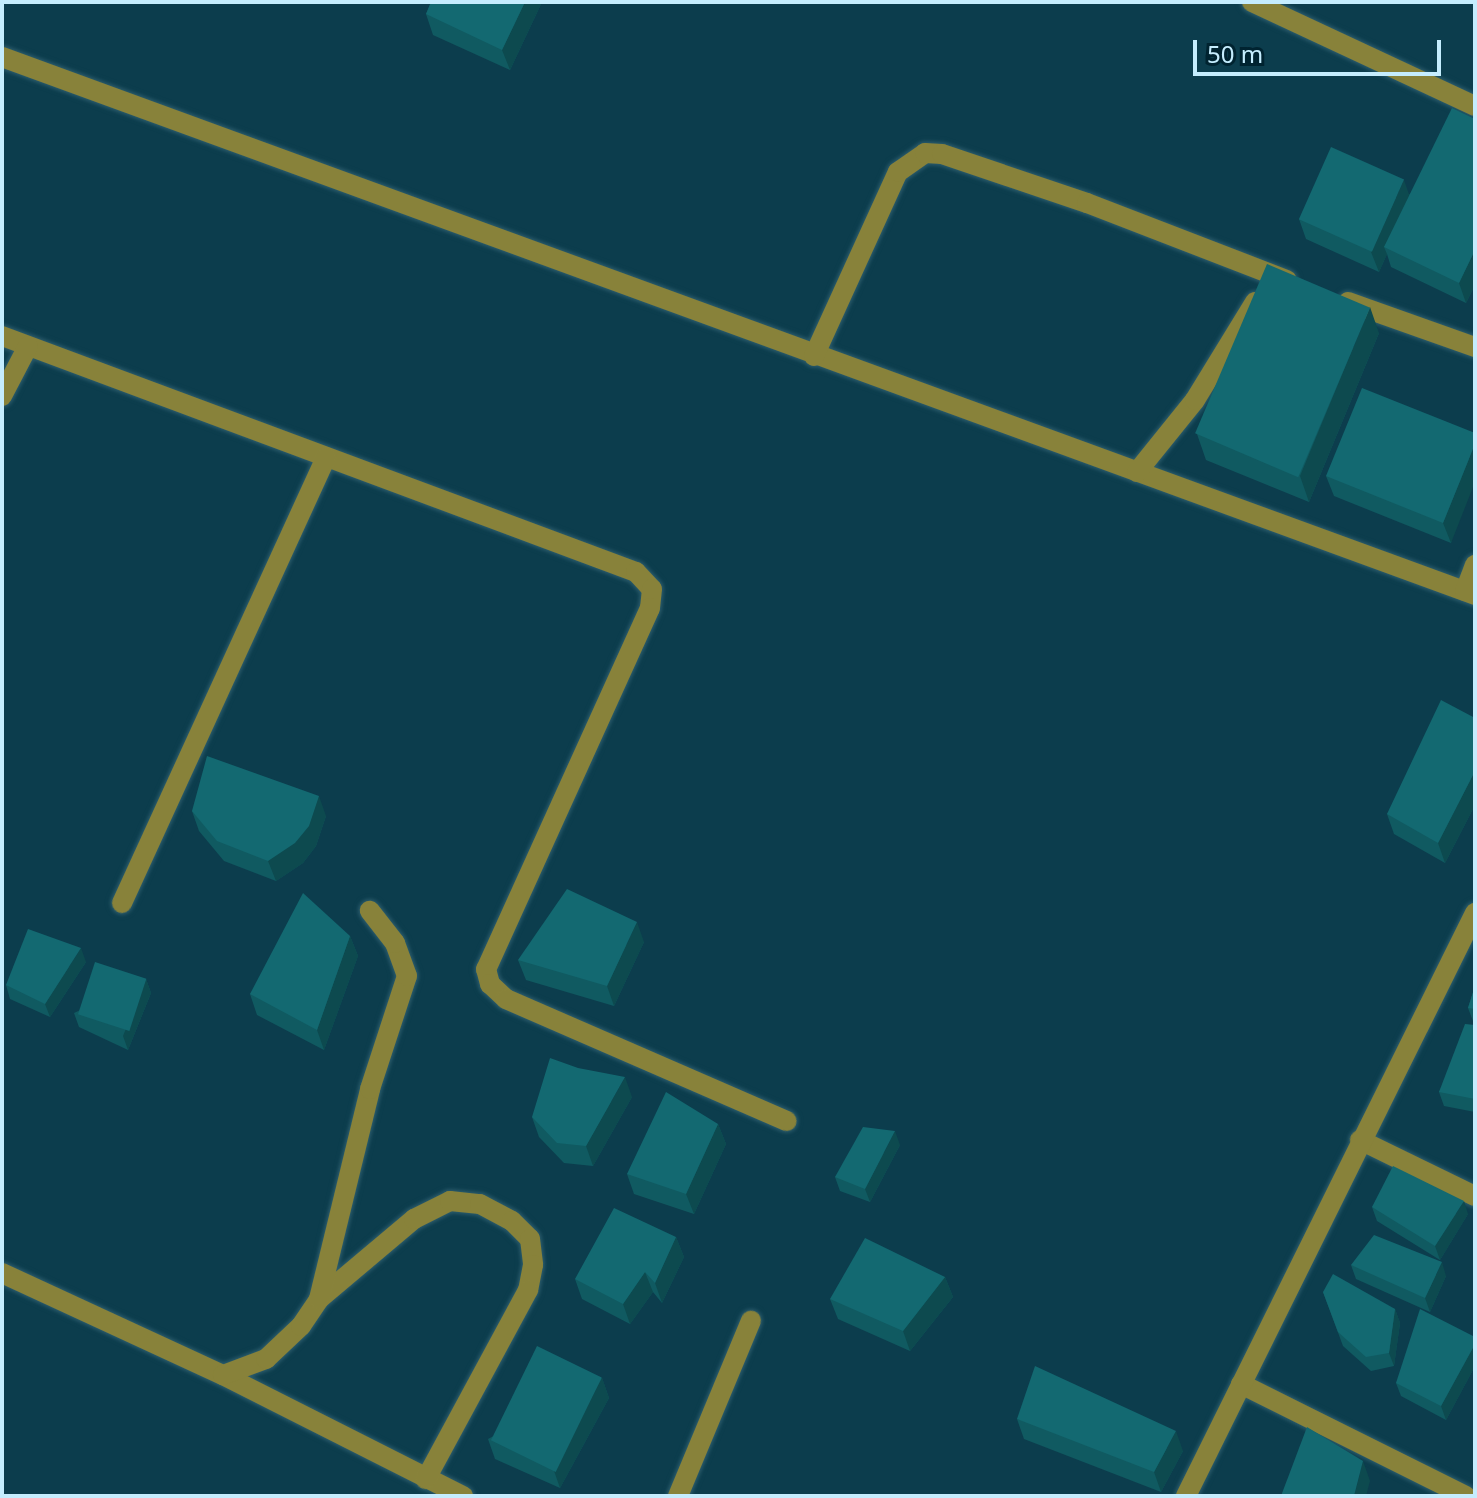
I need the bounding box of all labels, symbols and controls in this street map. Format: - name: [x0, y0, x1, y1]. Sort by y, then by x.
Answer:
- scale bar: [1197, 24, 1445, 74]
- text: 50 m: [1207, 37, 1263, 70]

